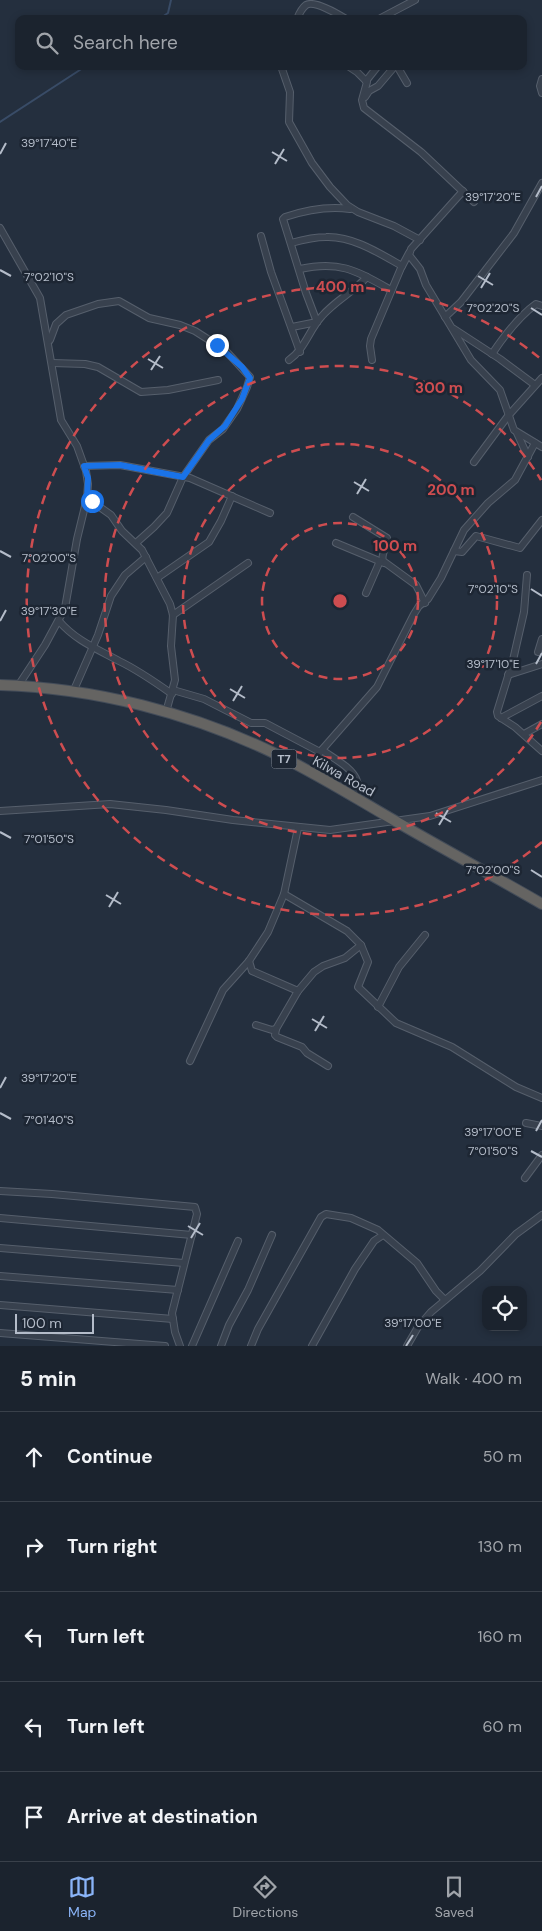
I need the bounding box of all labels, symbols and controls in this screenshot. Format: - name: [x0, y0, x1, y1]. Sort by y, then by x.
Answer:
- search box: [15, 15, 527, 70]
- icon: search: [33, 29, 61, 57]
- text: Search here: [73, 30, 178, 55]
- text: 39°17'40"E: [21, 135, 77, 151]
- text: 39°17'20"E: [465, 189, 521, 205]
- text: 7°02'10"S: [24, 269, 74, 285]
- text: 400 m: [316, 277, 364, 297]
- text: 7°02'20"S: [467, 300, 519, 316]
- route end: [206, 334, 229, 357]
- text: 300 m: [415, 378, 463, 398]
- text: 200 m: [427, 480, 475, 500]
- route start: [81, 490, 104, 513]
- text: 100 m: [373, 536, 417, 556]
- text: 7°02'00"S: [22, 550, 76, 566]
- text: 7°02'10"S: [468, 581, 518, 597]
- centre of rings: [331, 592, 349, 610]
- text: 39°17'30"E: [21, 603, 77, 619]
- text: 39°17'10"E: [466, 656, 520, 672]
- road number: T7: [272, 750, 296, 769]
- street label: Kilwa Road: [309, 751, 379, 801]
- text: 7°01'50"S: [24, 831, 74, 847]
- text: 7°02'00"S: [466, 862, 520, 878]
- text: 39°17'20"E: [21, 1070, 77, 1086]
- text: 7°01'40"S: [24, 1112, 74, 1128]
- text: 39°17'00"E: [464, 1124, 522, 1140]
- text: 7°01'50"S: [468, 1143, 518, 1159]
- map controls: [482, 1286, 527, 1331]
- button: locate: [482, 1286, 527, 1331]
- scale bar: [15, 1311, 94, 1334]
- text: 100 m: [22, 1314, 62, 1332]
- text: 39°17'00"E: [384, 1315, 442, 1331]
- text: 5 min: [20, 1365, 76, 1393]
- text: Walk · 400 m: [425, 1368, 522, 1389]
- icon: ahead: [20, 1443, 48, 1471]
- text: Continue: [67, 1444, 153, 1469]
- text: 50 m: [483, 1446, 522, 1467]
- icon: right: [20, 1533, 48, 1561]
- text: Turn right: [67, 1534, 157, 1559]
- text: 130 m: [478, 1536, 522, 1557]
- icon: left: [20, 1623, 48, 1651]
- text: Turn left: [67, 1624, 145, 1649]
- text: 160 m: [478, 1626, 522, 1647]
- icon: left: [20, 1713, 48, 1741]
- text: Turn left: [67, 1714, 145, 1739]
- text: 60 m: [482, 1716, 522, 1737]
- icon: arrive: [20, 1803, 48, 1831]
- text: Arrive at destination: [67, 1804, 258, 1829]
- tab: Map: [68, 1873, 96, 1921]
- tab: Directions: [233, 1873, 298, 1921]
- tab: Saved: [435, 1873, 474, 1921]

